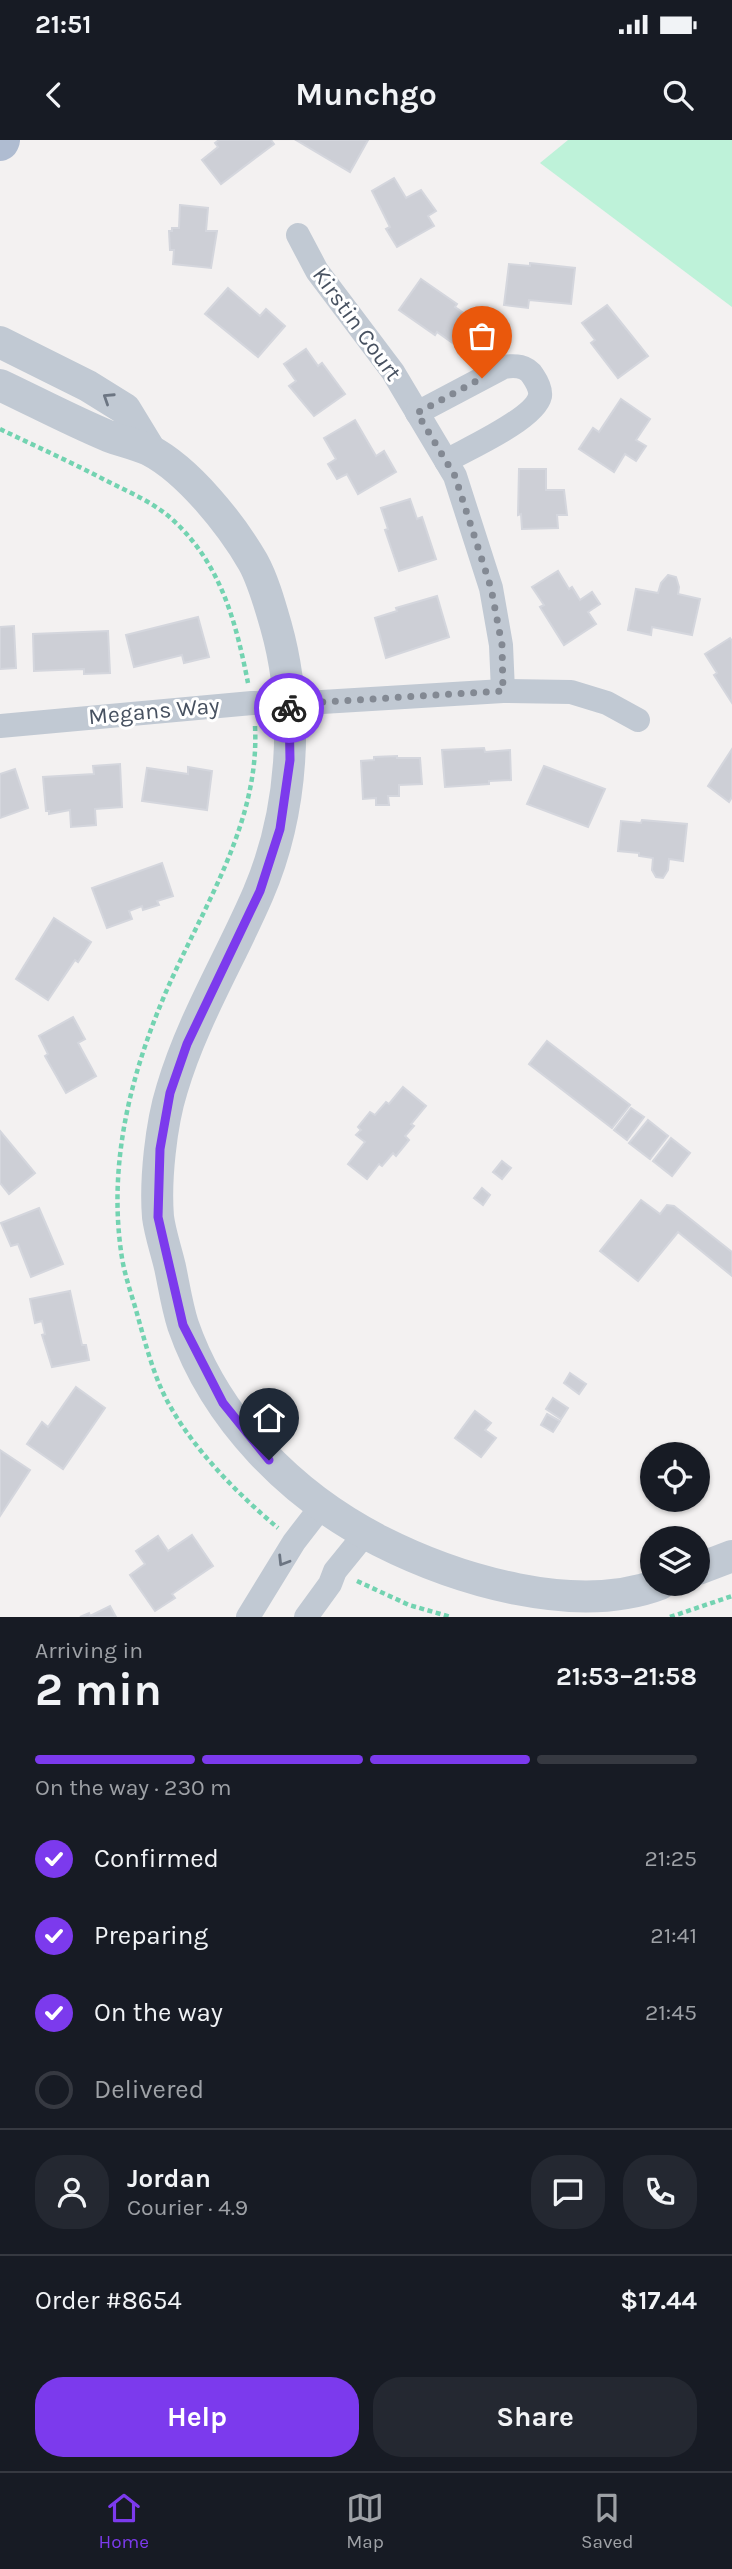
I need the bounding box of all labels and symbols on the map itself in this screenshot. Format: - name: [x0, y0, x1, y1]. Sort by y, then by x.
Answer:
- street label: Kirstin Court: [307, 262, 407, 386]
- pin: [452, 306, 512, 378]
- one-way arrow: [103, 394, 116, 407]
- courier: [254, 673, 324, 743]
- street label: Megans Way: [87, 692, 221, 730]
- pin: [239, 1388, 299, 1460]
- one-way arrow: [278, 1553, 291, 1566]

